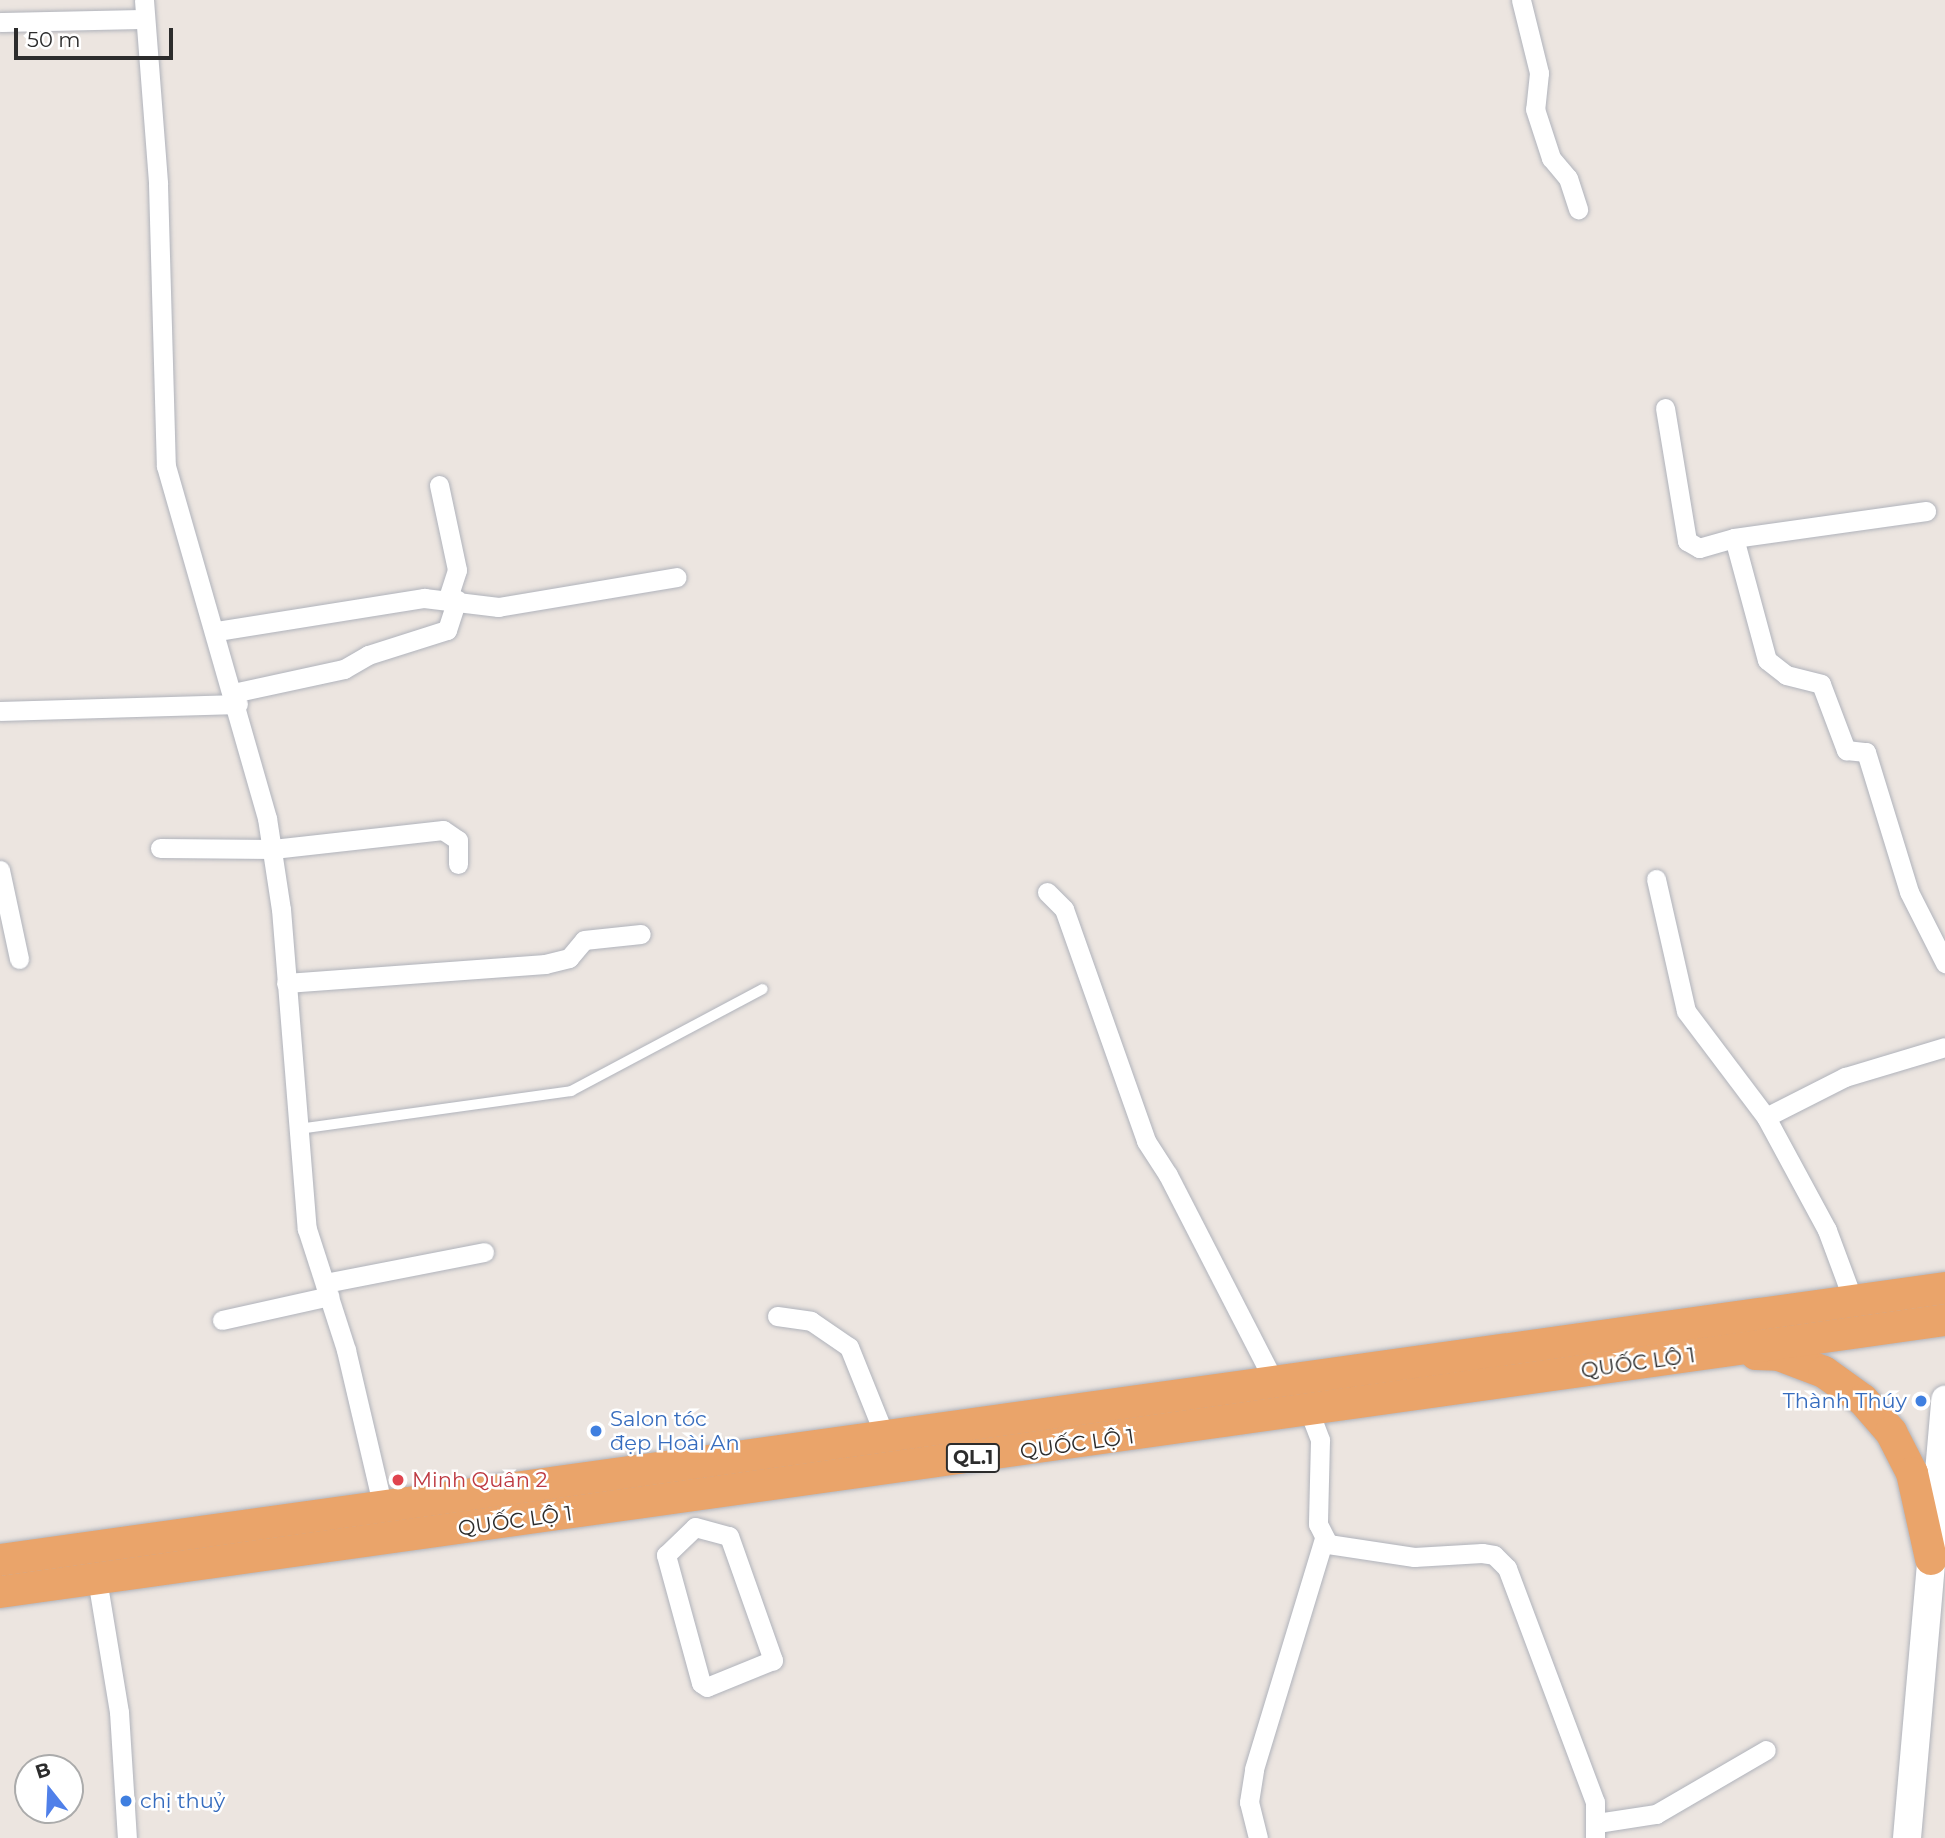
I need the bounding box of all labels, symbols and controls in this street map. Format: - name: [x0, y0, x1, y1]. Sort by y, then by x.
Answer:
- scale bar: [18, 14, 177, 58]
- text: 50 m: [27, 27, 81, 52]
- street label: QUỐC LỘ 1: [1579, 1343, 1697, 1383]
- place label: Thành Thúy: [1783, 1388, 1907, 1414]
- marker: Thành Thúy: [1913, 1393, 1929, 1409]
- place label: Salon tóc đẹp Hoài An: [610, 1406, 740, 1456]
- marker: Salon tóc đẹp Hoài An: [588, 1423, 604, 1439]
- street label: QUỐC LỘ 1: [1018, 1424, 1136, 1464]
- road number: QL.1: [945, 1442, 1001, 1474]
- place label: Minh Quân 2: [412, 1467, 547, 1493]
- marker: Minh Quân 2: [390, 1472, 406, 1488]
- street label: QUỐC LỘ 1: [456, 1501, 574, 1541]
- north arrow: [14, 1754, 84, 1824]
- text: B: [32, 1757, 53, 1784]
- place label: chị thuỷ: [140, 1788, 225, 1814]
- marker: chị thuỷ: [118, 1793, 134, 1809]

